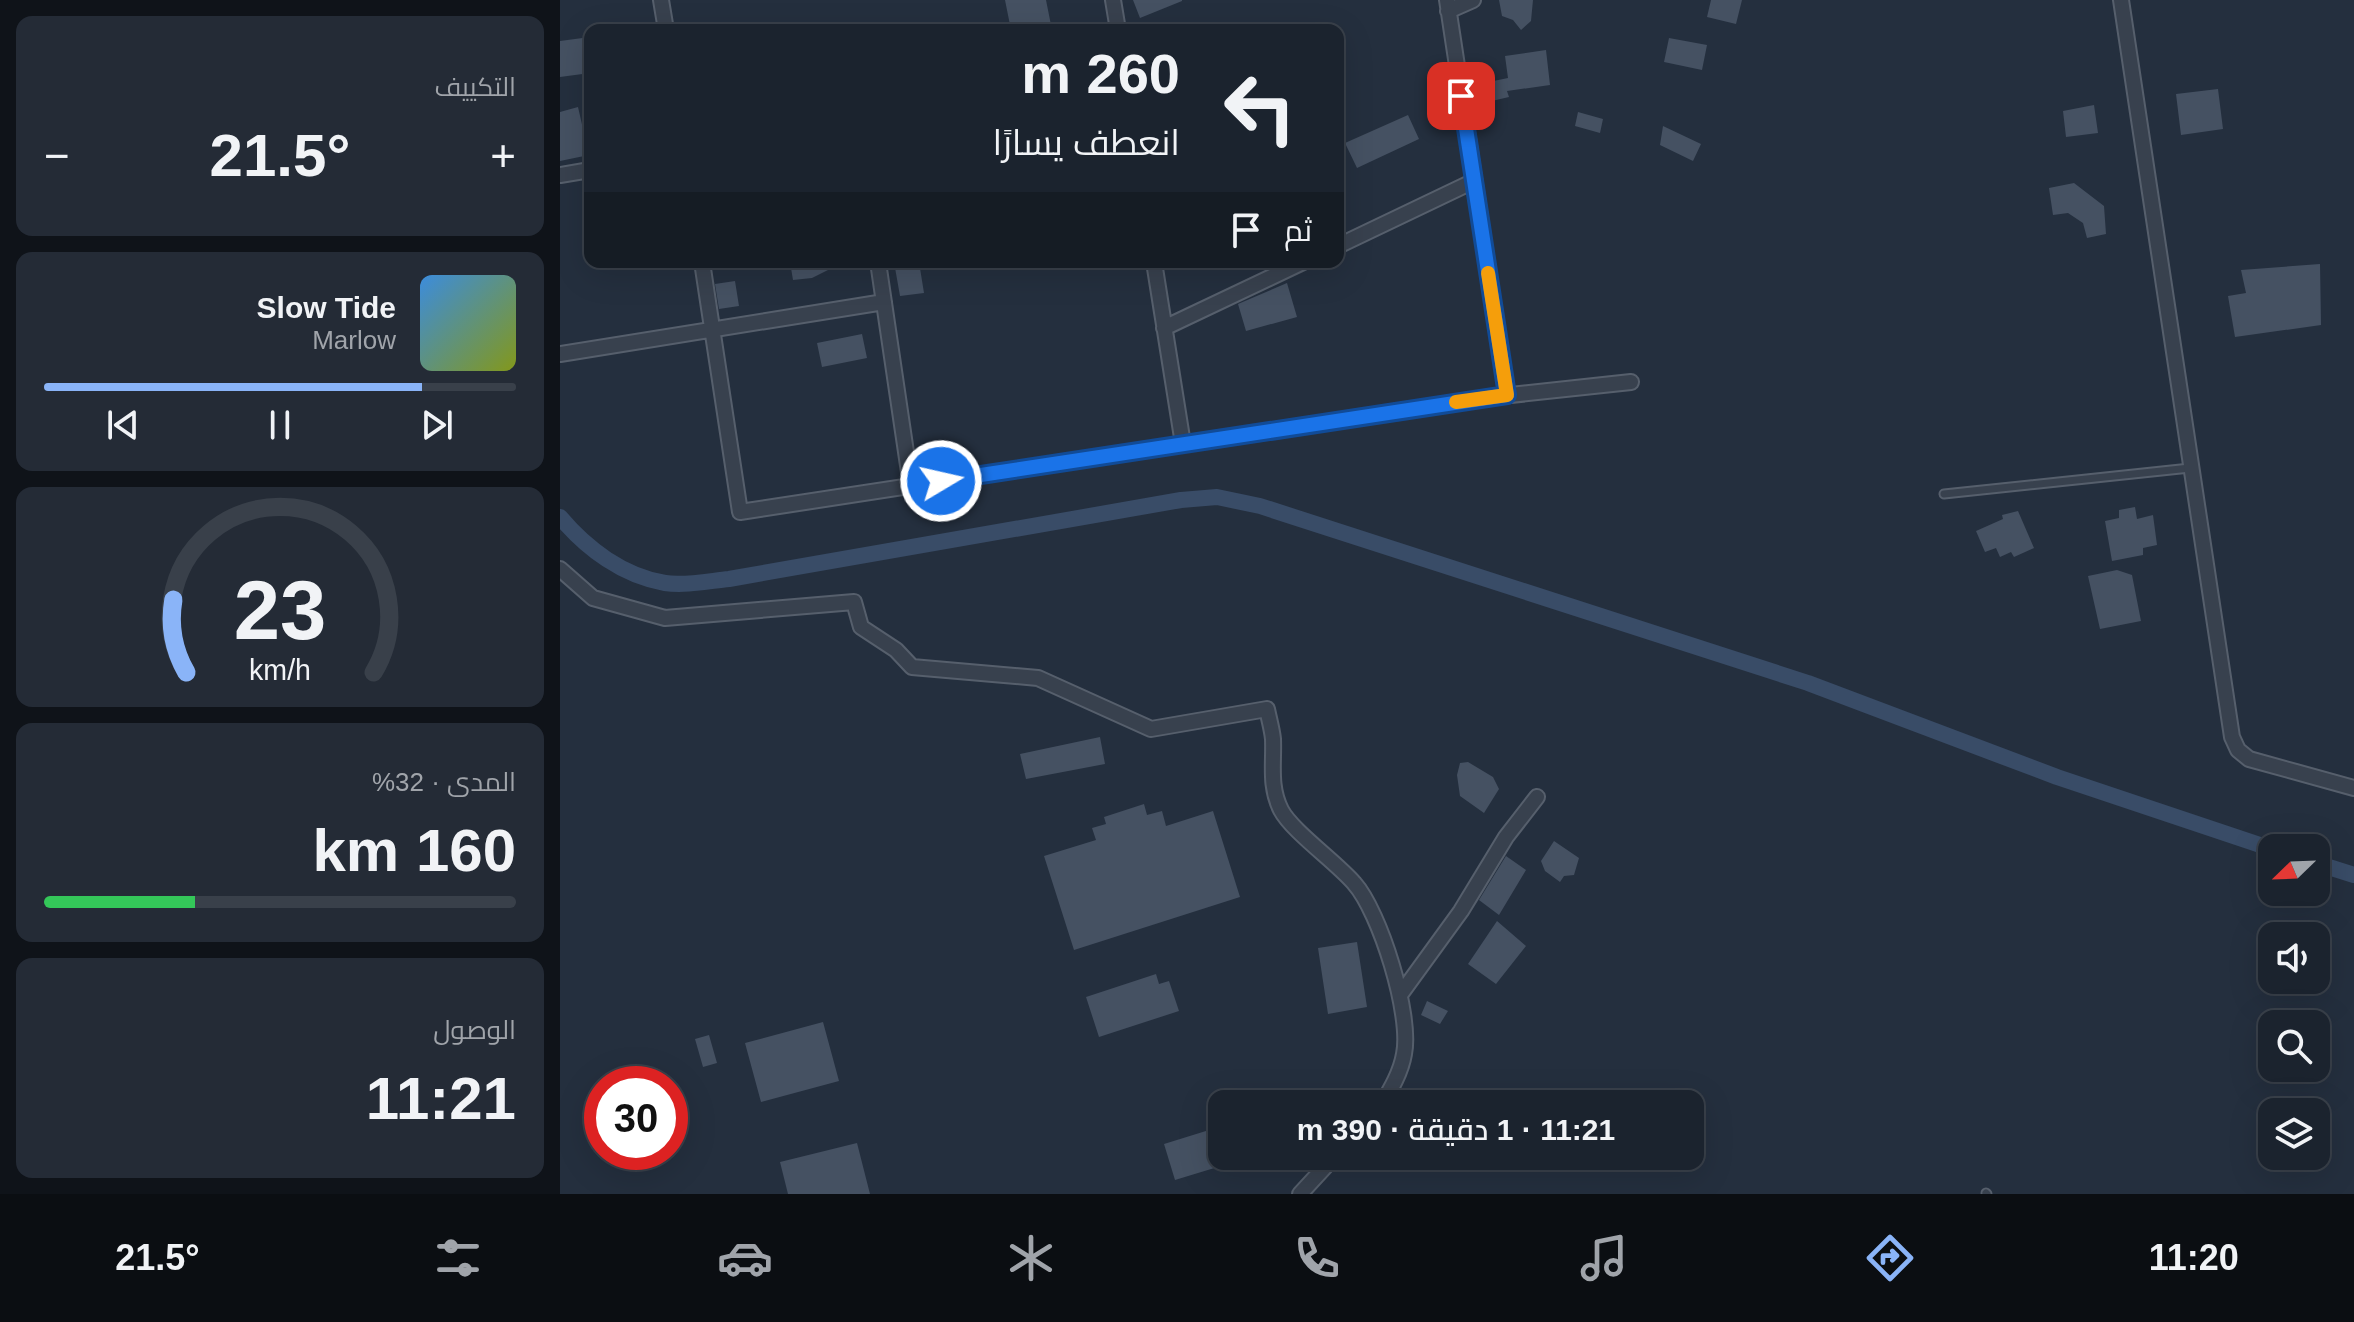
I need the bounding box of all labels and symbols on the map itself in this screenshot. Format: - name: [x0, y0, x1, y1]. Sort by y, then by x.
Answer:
- pin: [1427, 62, 1495, 130]
- position arrow: [899, 439, 983, 523]
- north arrow: [2258, 834, 2330, 906]
- speed limit sign: 30: [584, 1066, 688, 1170]

